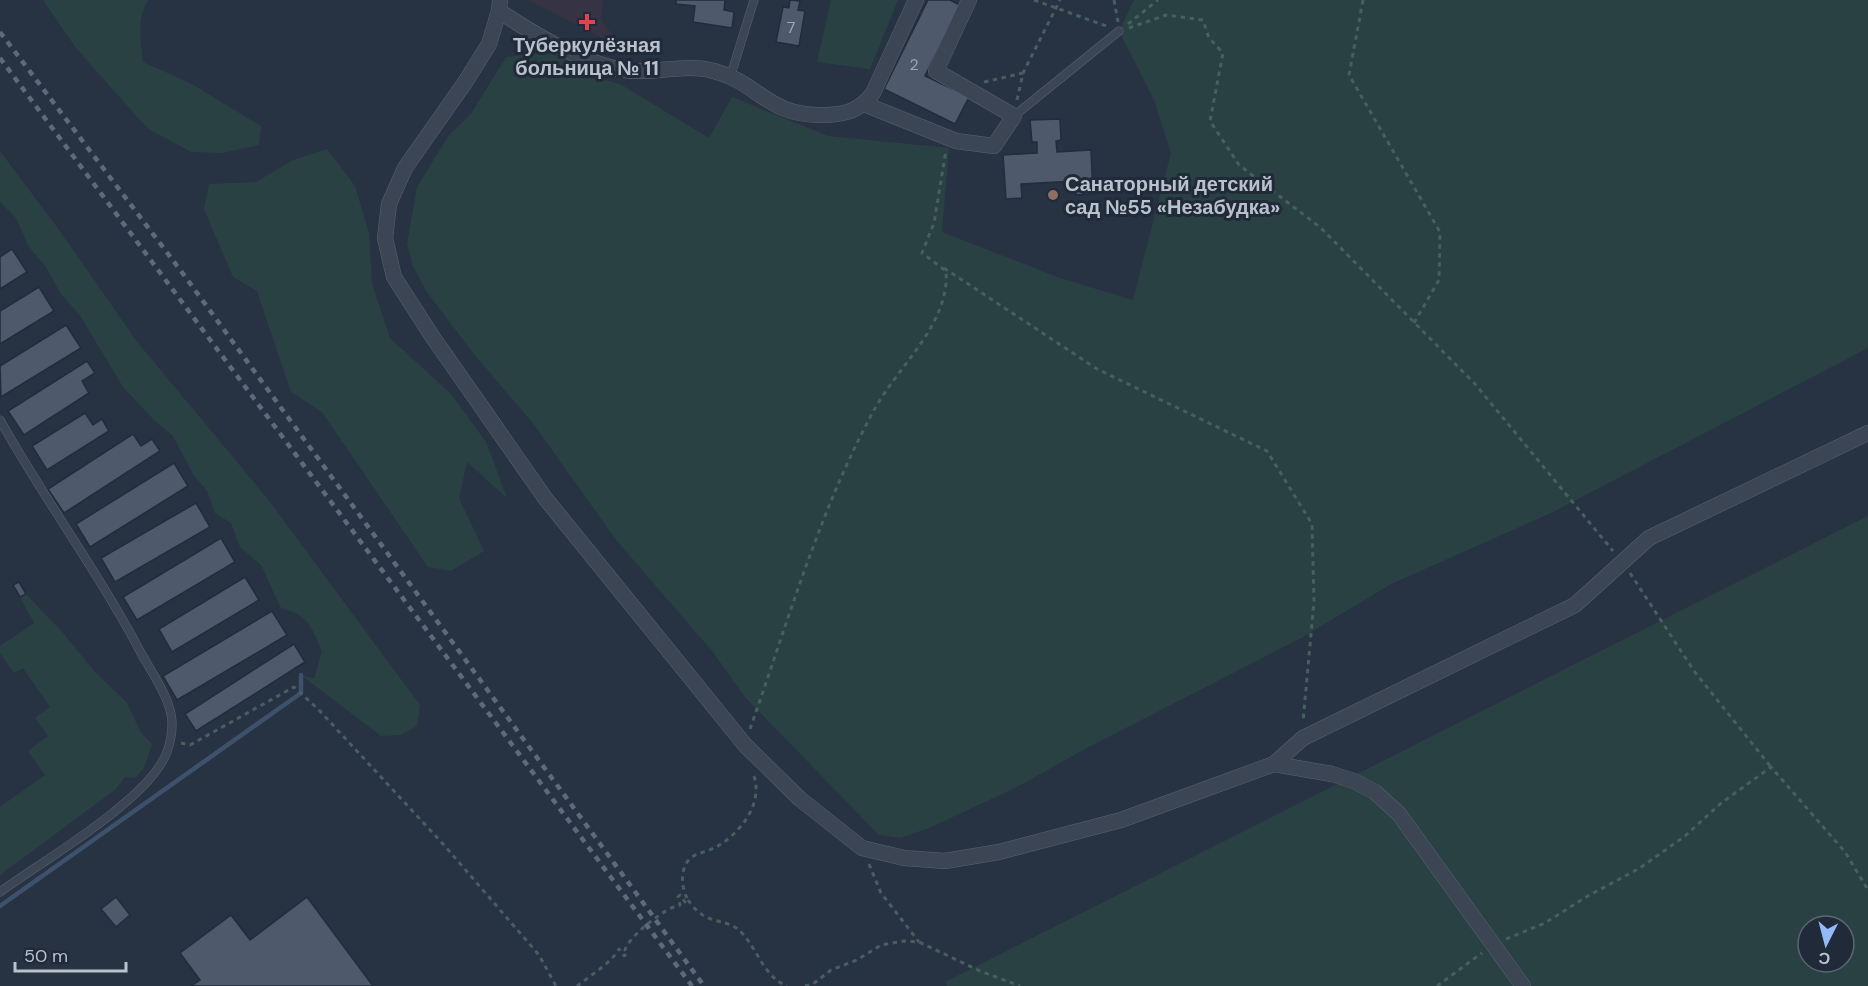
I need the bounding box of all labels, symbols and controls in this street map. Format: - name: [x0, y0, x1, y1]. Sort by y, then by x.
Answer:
- marker: Туберкулёзная больница № 11: [578, 13, 596, 31]
- house number: 7: [787, 17, 795, 38]
- place label: Туберкулёзная больница № 11: [513, 32, 661, 81]
- house number: 2: [909, 54, 919, 75]
- place label: Санаторный детский сад №55 «Незабудка»: [1065, 171, 1280, 220]
- marker: Санаторный детский сад №55 «Незабудка»: [1046, 188, 1060, 202]
- north arrow: [1796, 914, 1856, 974]
- scale bar: [15, 935, 126, 973]
- text: 50 m: [24, 944, 68, 968]
- text: С: [1817, 947, 1831, 969]

